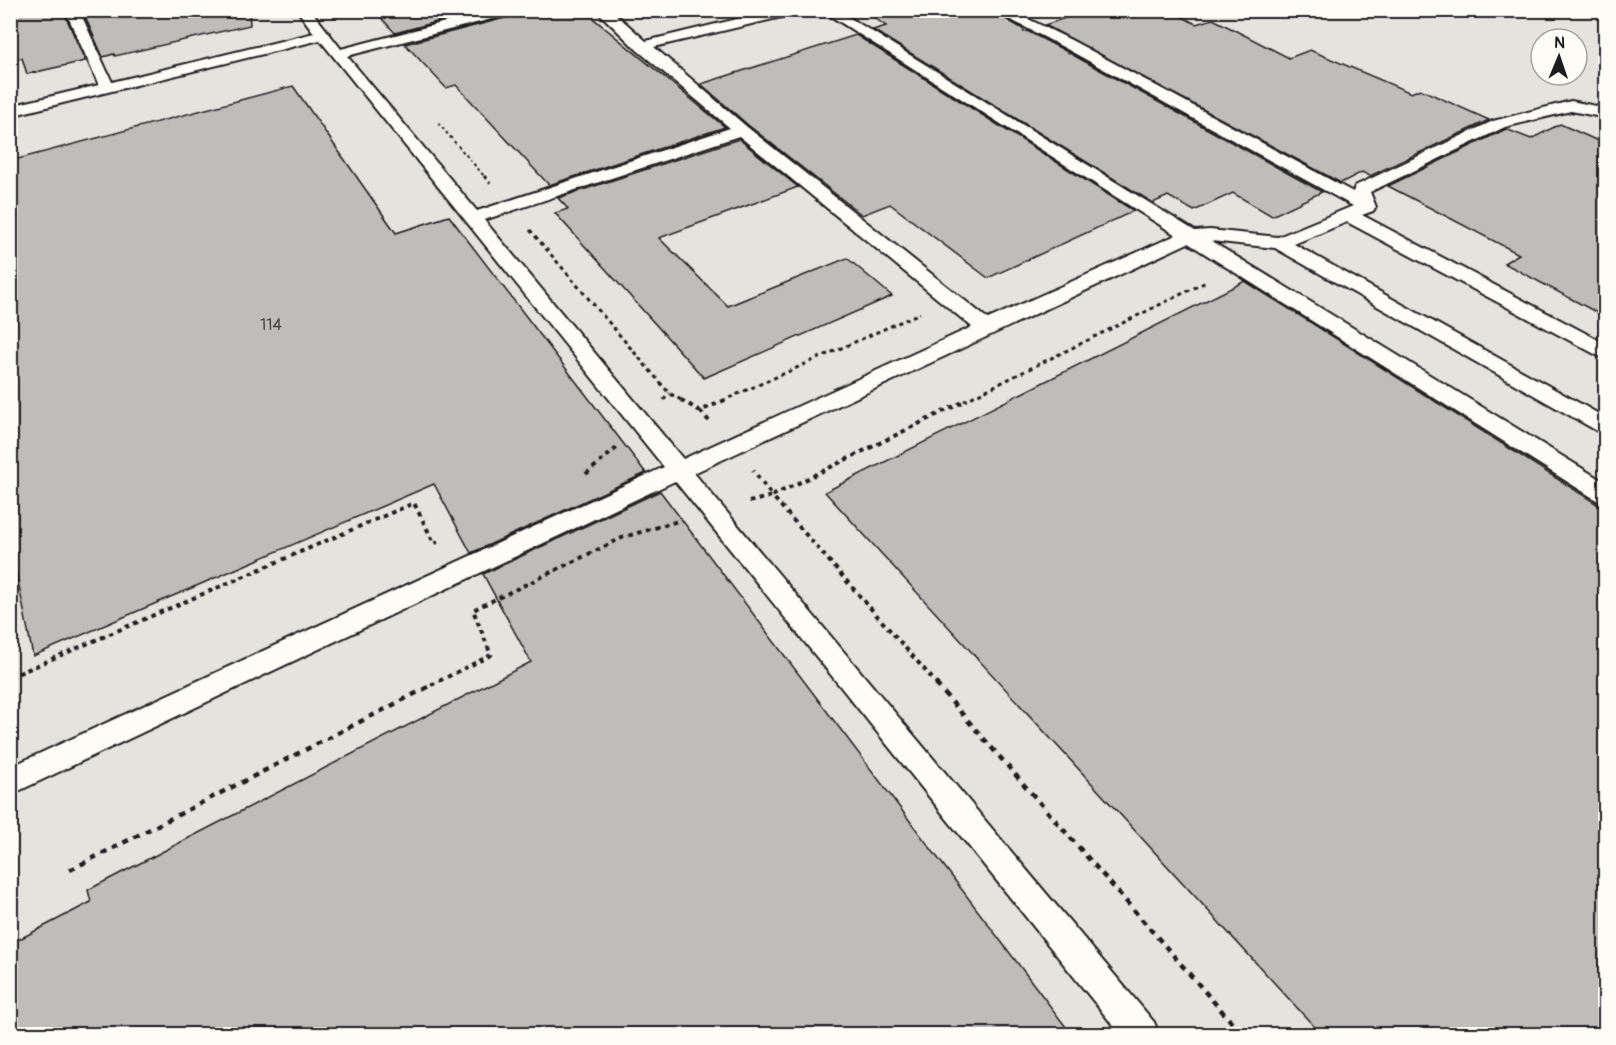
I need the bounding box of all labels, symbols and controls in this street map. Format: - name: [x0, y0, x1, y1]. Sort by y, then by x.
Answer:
- north arrow: [1529, 27, 1589, 87]
- text: N: [1554, 33, 1565, 53]
- house number: 114: [260, 315, 282, 335]

